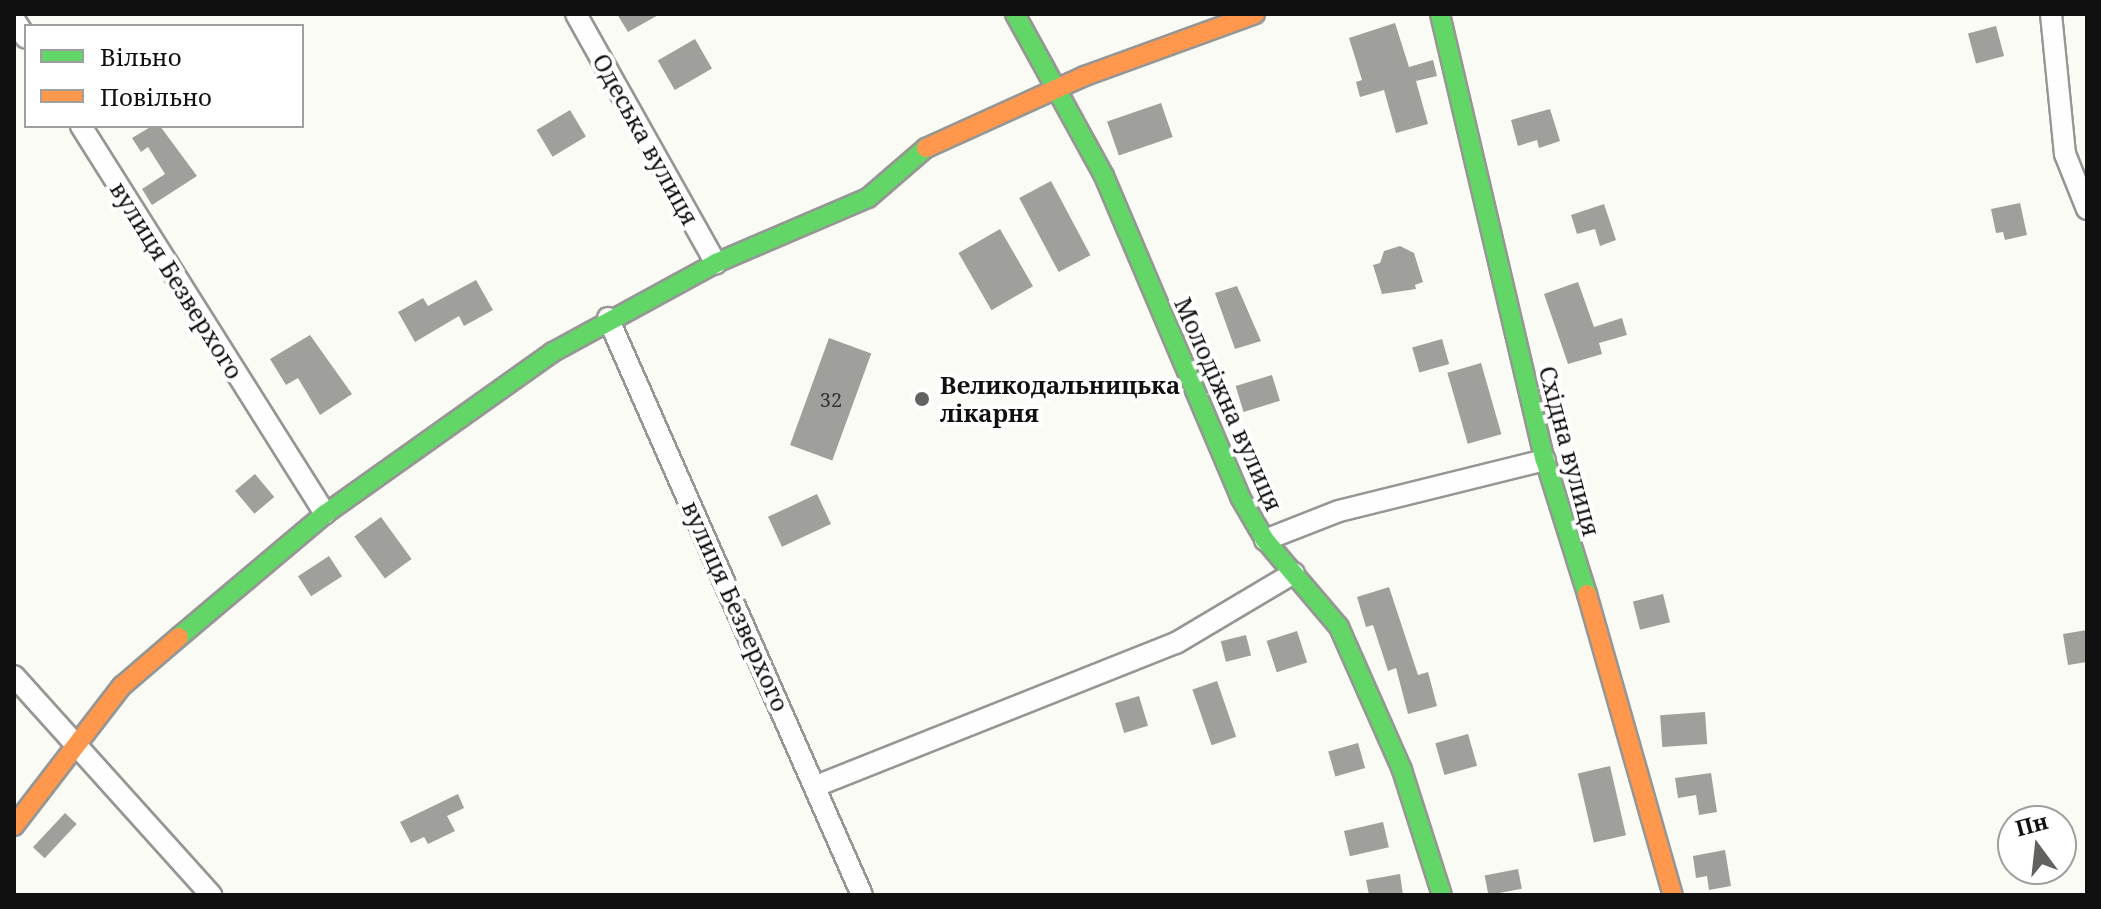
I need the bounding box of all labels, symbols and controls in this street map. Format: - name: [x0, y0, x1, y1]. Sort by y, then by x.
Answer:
- legend: [24, 24, 304, 128]
- text: Вільно: [100, 40, 182, 73]
- street label: Одеська вулиця: [587, 48, 705, 230]
- text: Повільно: [100, 80, 212, 113]
- street label: вулиця Безверхого: [105, 176, 249, 384]
- street label: Молодіжна вулиця: [1169, 293, 1289, 515]
- street label: Східна вулиця: [1533, 363, 1607, 539]
- place label: Великодальницька лікарня: [940, 371, 1180, 427]
- house number: 32: [820, 387, 842, 411]
- marker: Великодальницька лікарня: [911, 388, 933, 410]
- street label: вулиця Безверхого: [677, 496, 795, 716]
- north arrow: [1997, 805, 2077, 885]
- text: Пн: [2012, 805, 2051, 842]

